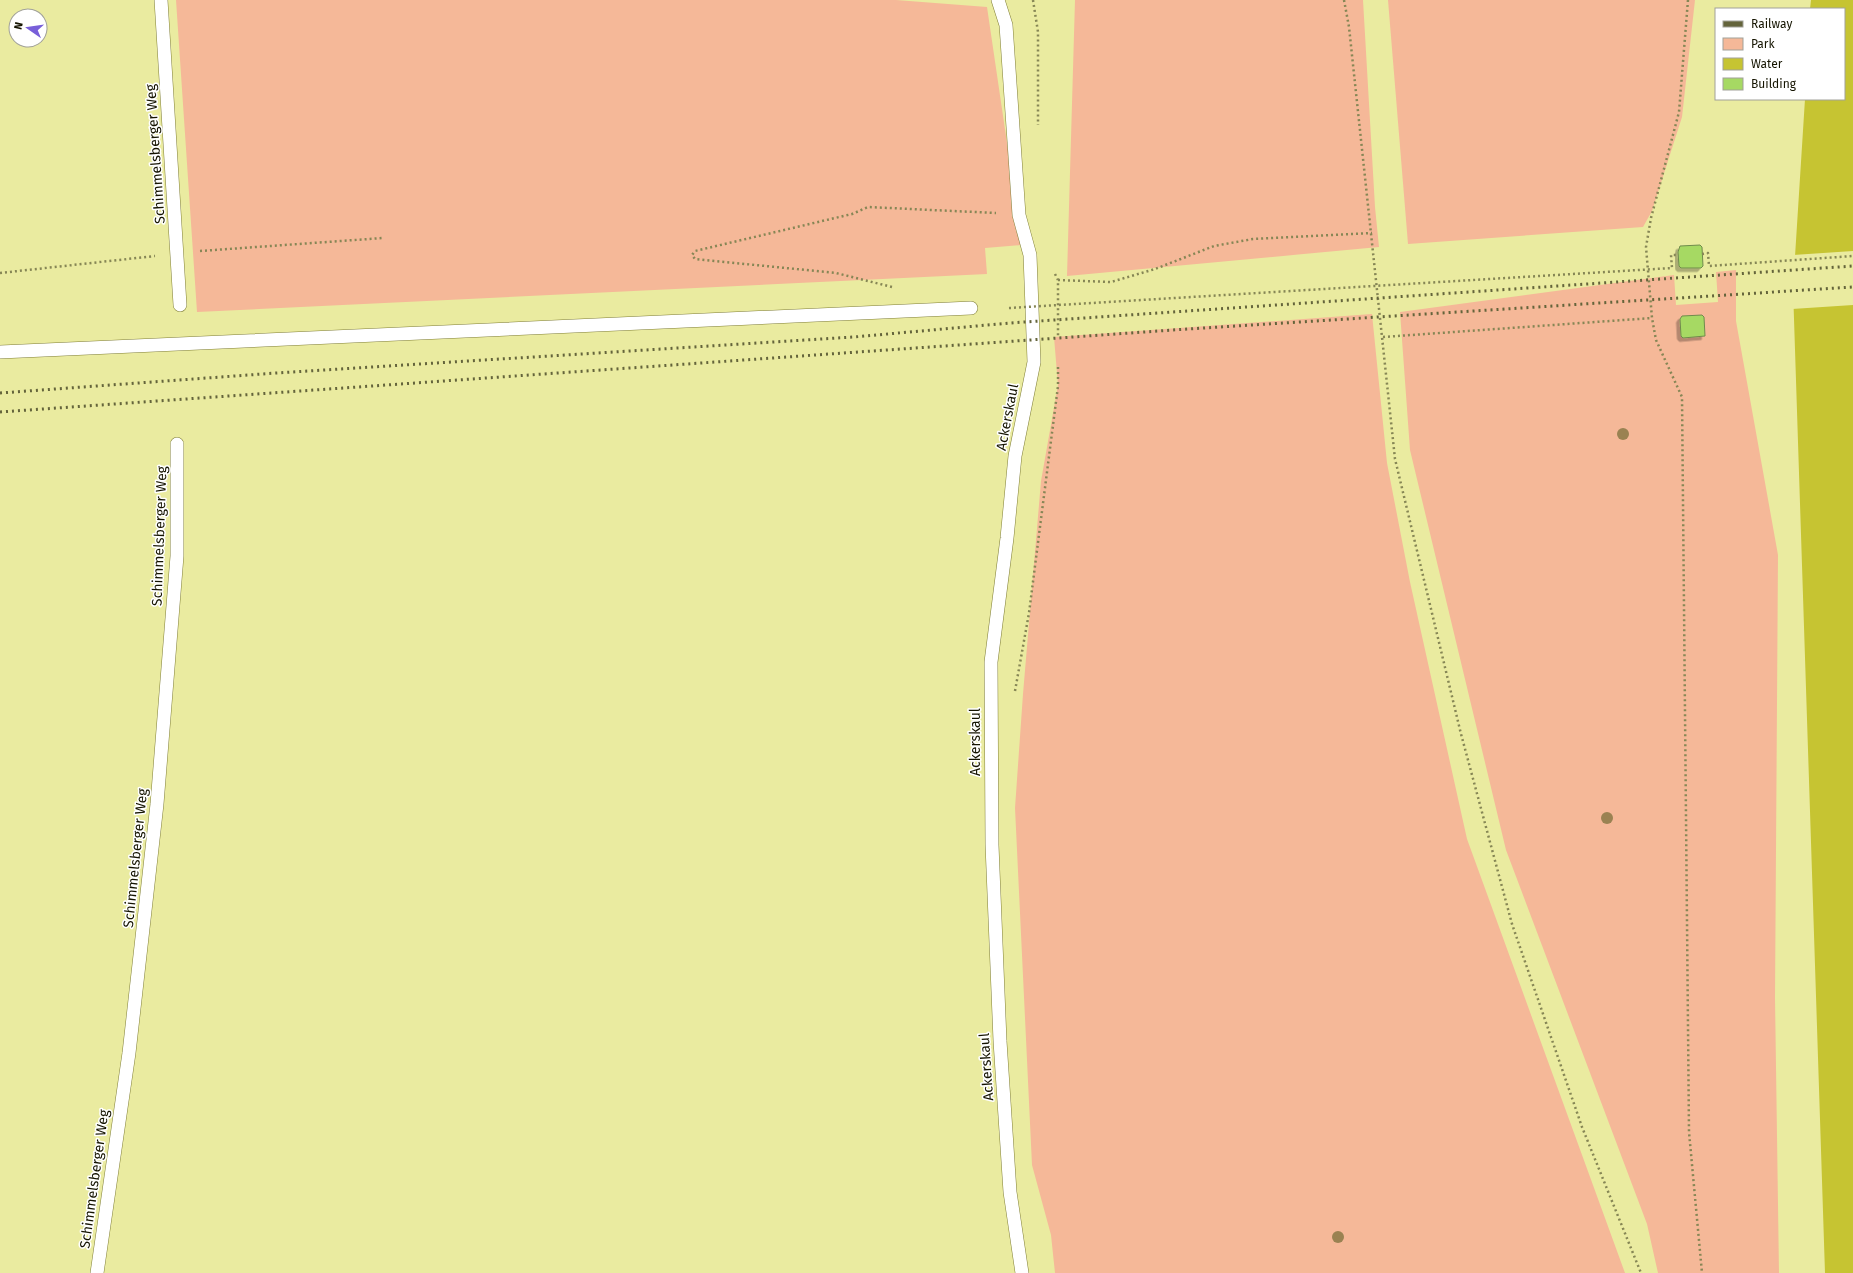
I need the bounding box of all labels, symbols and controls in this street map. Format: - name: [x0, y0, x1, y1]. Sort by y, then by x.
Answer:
- north arrow: [8, 8, 48, 48]
- legend: [1715, 8, 1845, 100]
- text: Railway: [1751, 17, 1792, 31]
- text: N: [12, 21, 26, 31]
- text: Park: [1751, 37, 1775, 51]
- text: Water: [1751, 57, 1783, 71]
- text: Building: [1751, 77, 1797, 91]
- street label: Schimmelsberger Weg: [142, 83, 169, 224]
- street label: Ackerskaul: [993, 382, 1022, 452]
- street label: Schimmelsberger Weg: [149, 465, 170, 606]
- street label: Ackerskaul: [967, 708, 984, 776]
- street label: Schimmelsberger Weg: [120, 787, 151, 929]
- street label: Ackerskaul: [976, 1032, 997, 1101]
- street label: Schimmelsberger Weg: [76, 1108, 113, 1250]

